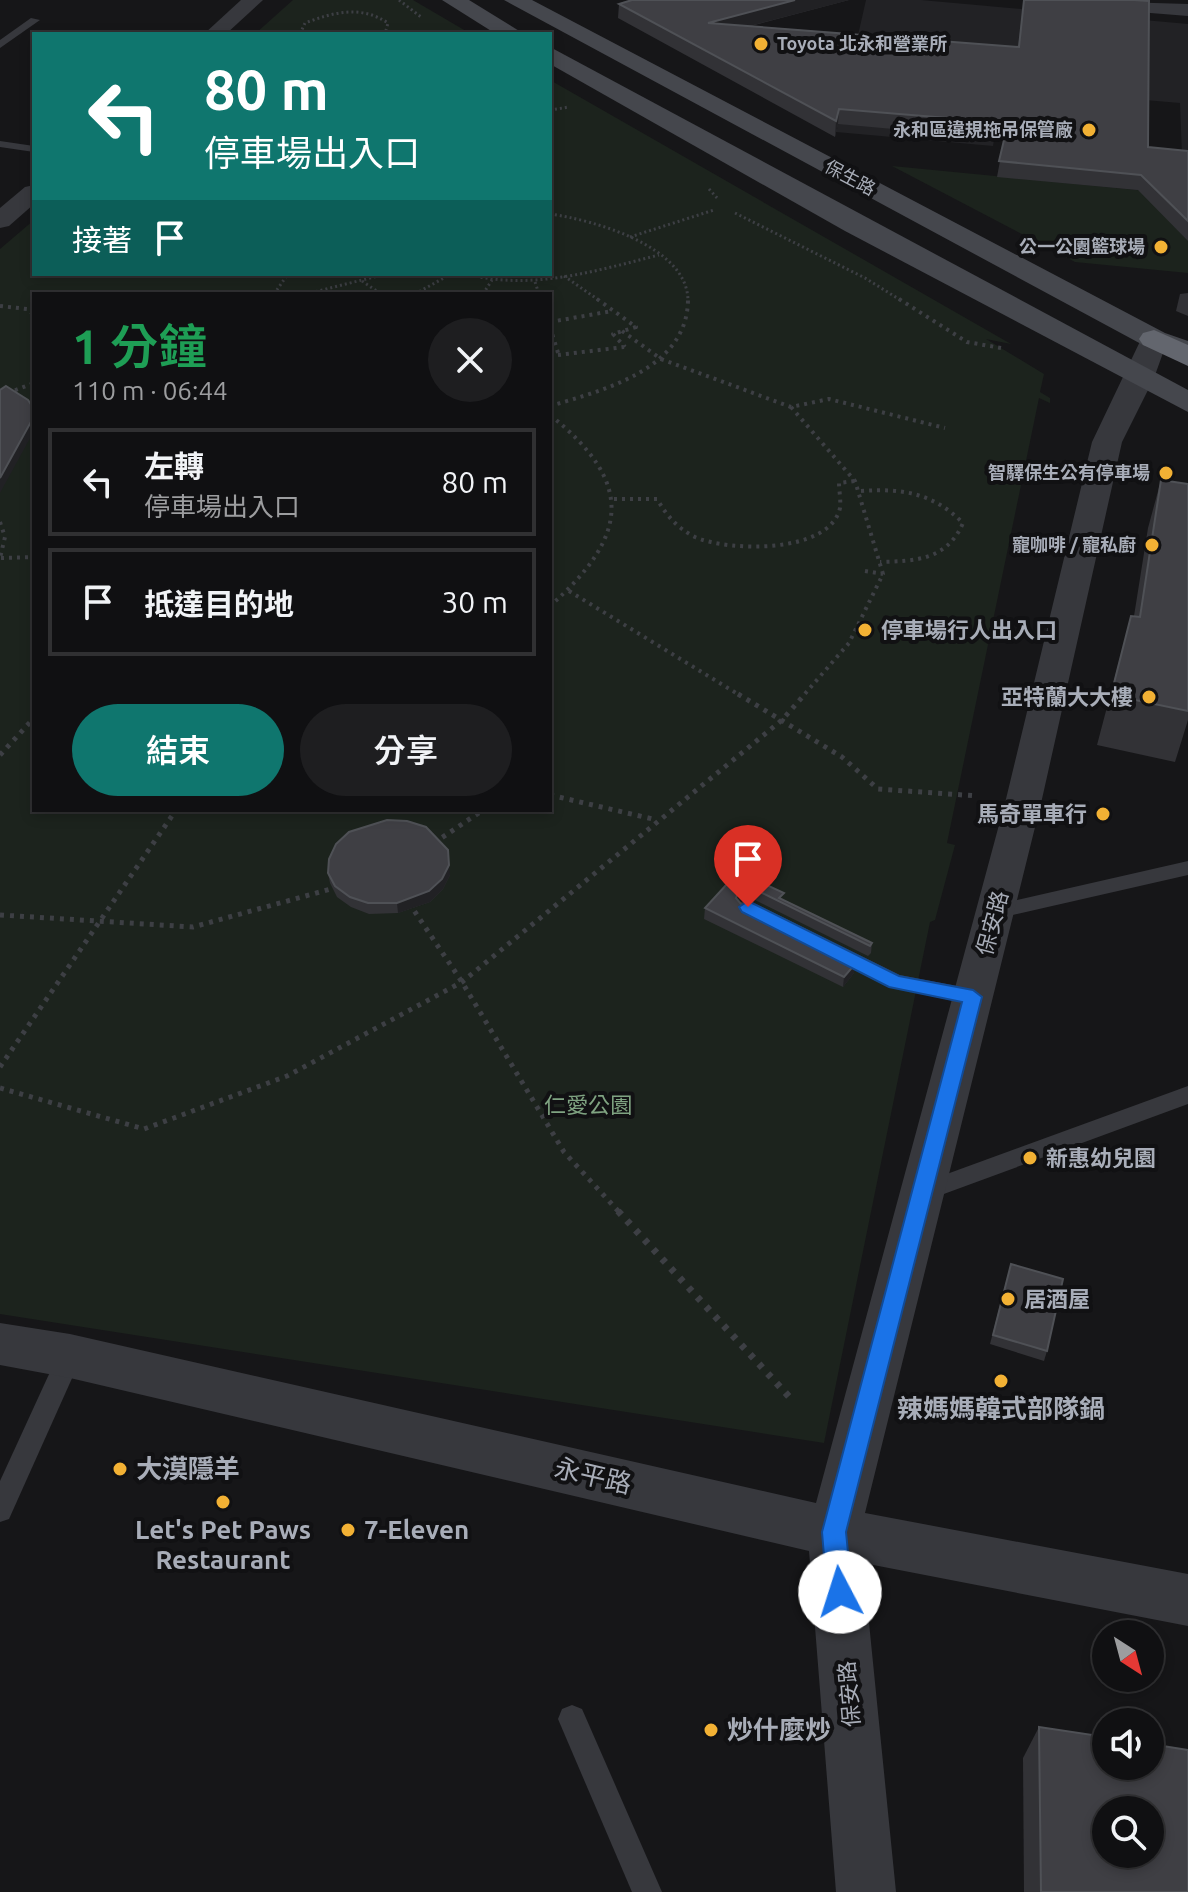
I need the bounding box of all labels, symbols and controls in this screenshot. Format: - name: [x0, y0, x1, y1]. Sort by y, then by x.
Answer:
- place label: Toyota 北永和營業所: [777, 33, 947, 53]
- marker: Toyota 北永和營業所: [752, 35, 770, 53]
- text: 80 m: [204, 58, 329, 121]
- icon: left: [72, 64, 176, 168]
- place label: 永和區違規拖吊保管廠: [893, 119, 1073, 139]
- marker: 永和區違規拖吊保管廠: [1080, 121, 1098, 139]
- text: 停車場出入口: [204, 132, 420, 173]
- street label: 保生路: [822, 156, 879, 199]
- icon: arrive: [148, 216, 192, 260]
- text: 接著: [72, 223, 132, 257]
- place label: 公一公園籃球場: [1019, 236, 1145, 256]
- marker: 公一公園籃球場: [1152, 238, 1170, 256]
- button: close: [428, 318, 512, 402]
- text: 1 分鐘: [72, 319, 206, 373]
- text: 110 m · 06:44: [72, 376, 228, 405]
- text: 左轉: [144, 449, 204, 483]
- icon: left: [76, 460, 120, 504]
- place label: 智驛保生公有停車場: [988, 462, 1150, 482]
- marker: 智驛保生公有停車場: [1157, 464, 1175, 482]
- text: 80 m: [441, 465, 508, 499]
- text: 停車場出入口: [144, 492, 300, 521]
- place label: 寵咖啡 / 寵私廚: [1012, 534, 1136, 554]
- marker: 寵咖啡 / 寵私廚: [1143, 536, 1161, 554]
- icon: arrive: [76, 580, 120, 624]
- text: 30 m: [441, 585, 508, 619]
- text: 抵達目的地: [144, 587, 294, 621]
- place label: 停車場行人出入口: [881, 617, 1057, 642]
- marker: 停車場行人出入口: [856, 621, 874, 639]
- place label: 亞特蘭大大樓: [1001, 684, 1133, 709]
- marker: 亞特蘭大大樓: [1140, 688, 1158, 706]
- button: 結束: [72, 704, 284, 796]
- button: 分享: [300, 704, 512, 796]
- place label: 馬奇單車行: [977, 801, 1087, 826]
- marker: 馬奇單車行: [1094, 805, 1112, 823]
- pin: [714, 825, 782, 907]
- icon: arrive: [726, 837, 770, 881]
- street label: 保安路: [971, 888, 1012, 958]
- park label: 仁愛公園: [544, 1092, 632, 1117]
- place label: 新惠幼兒園: [1046, 1145, 1156, 1170]
- marker: 新惠幼兒園: [1021, 1149, 1039, 1167]
- place label: 居酒屋: [1024, 1286, 1090, 1311]
- marker: 居酒屋: [999, 1290, 1017, 1308]
- marker: 辣媽媽韓式部隊鍋: [992, 1372, 1010, 1390]
- place label: 辣媽媽韓式部隊鍋: [897, 1394, 1105, 1423]
- street label: 永平路: [552, 1453, 634, 1498]
- place label: 大漠隱羊: [136, 1454, 240, 1483]
- marker: 大漠隱羊: [111, 1460, 129, 1478]
- marker: Let's Pet Paws Restaurant: [214, 1493, 232, 1511]
- place label: Let's Pet Paws Restaurant: [135, 1515, 311, 1574]
- place label: 7-Eleven: [364, 1515, 469, 1544]
- marker: 7-Eleven: [339, 1521, 357, 1539]
- position arrow: [798, 1550, 882, 1634]
- north arrow: [1092, 1620, 1164, 1692]
- map controls: [1092, 1620, 1164, 1868]
- street label: 保安路: [833, 1660, 864, 1728]
- button: sound: [1092, 1708, 1164, 1780]
- place label: 炒什麼炒: [727, 1715, 831, 1744]
- marker: 炒什麼炒: [702, 1721, 720, 1739]
- button: search: [1092, 1796, 1164, 1868]

